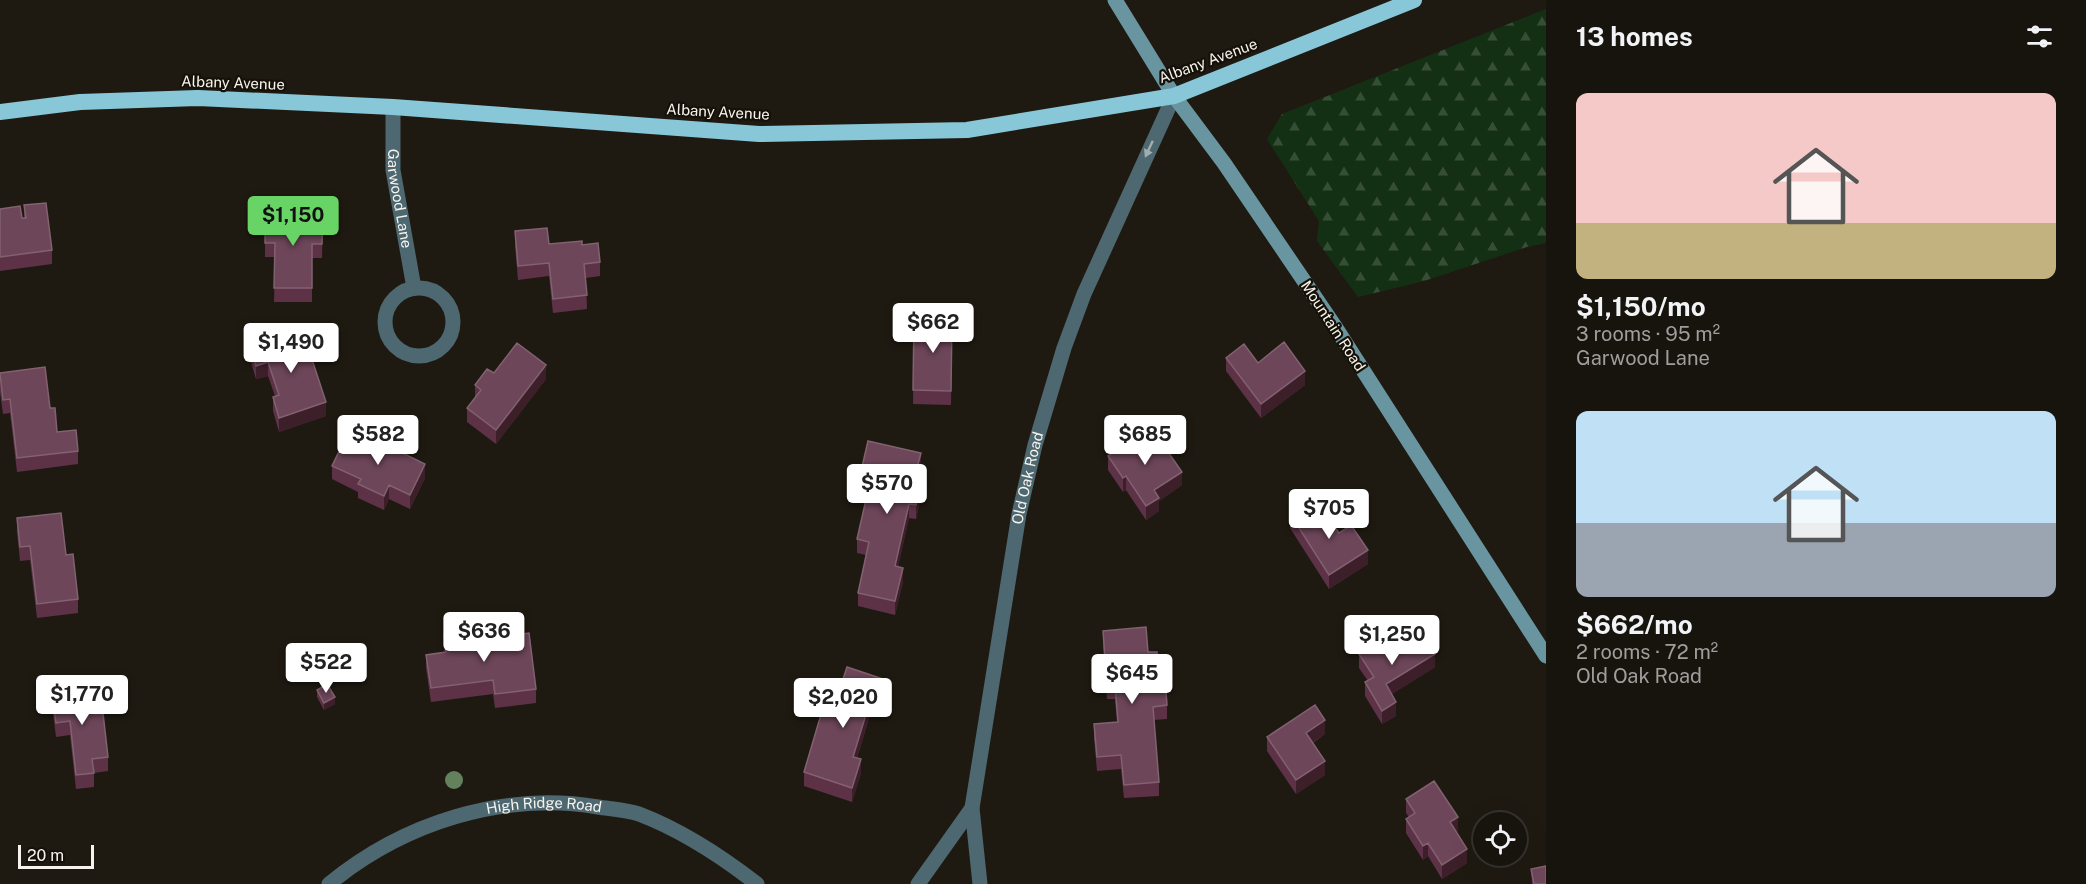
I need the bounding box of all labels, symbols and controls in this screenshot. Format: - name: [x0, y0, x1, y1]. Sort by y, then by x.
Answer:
- icon: filters: [2023, 20, 2056, 53]
- text: 13 homes: [1576, 21, 1693, 52]
- street label: Albany Avenue: [1156, 35, 1260, 86]
- street label: Albany Avenue: [181, 72, 285, 93]
- street label: Albany Avenue: [666, 100, 770, 123]
- icon: home: [1762, 132, 1870, 240]
- one-way arrow: [1144, 140, 1153, 157]
- street label: Garwood Lane: [385, 149, 416, 249]
- pin: $1,150: [244, 196, 342, 247]
- text: $1,150: [262, 203, 324, 227]
- street label: Mountain Road: [1298, 277, 1369, 374]
- text: $1,150/mo: [1576, 291, 1706, 322]
- pin: $662: [897, 303, 969, 354]
- text: $662: [907, 310, 959, 334]
- text: 3 rooms · 95 m²: [1576, 322, 1720, 346]
- pin: $1,490: [242, 323, 340, 374]
- text: $1,490: [258, 330, 324, 354]
- text: Garwood Lane: [1576, 346, 1710, 370]
- pin: $582: [342, 415, 414, 466]
- pin: $685: [1109, 415, 1181, 466]
- text: $582: [351, 422, 405, 446]
- text: $685: [1118, 422, 1172, 446]
- street label: Old Oak Road: [1008, 430, 1046, 526]
- icon: home: [1762, 450, 1870, 558]
- pin: $570: [851, 464, 923, 515]
- text: $570: [861, 471, 913, 495]
- pin: $705: [1293, 489, 1365, 540]
- text: $705: [1303, 496, 1355, 520]
- text: $662/mo: [1576, 609, 1693, 640]
- pin: $636: [448, 612, 520, 663]
- pin: $1,250: [1343, 615, 1441, 666]
- text: $636: [457, 619, 511, 643]
- text: $1,250: [1358, 622, 1426, 646]
- text: 2 rooms · 72 m²: [1576, 640, 1718, 664]
- pin: $522: [290, 643, 362, 694]
- text: $522: [300, 650, 352, 674]
- pin: $645: [1096, 654, 1168, 705]
- text: $645: [1105, 661, 1159, 685]
- text: Old Oak Road: [1576, 664, 1702, 688]
- pin: $1,770: [33, 675, 131, 726]
- pin: $2,020: [794, 678, 892, 729]
- text: $1,770: [50, 682, 114, 706]
- text: $2,020: [808, 685, 878, 709]
- street label: High Ridge Road: [485, 794, 603, 817]
- map controls: [1473, 812, 1527, 866]
- button: locate: [1473, 812, 1527, 866]
- scale bar: [18, 842, 94, 870]
- text: 20 m: [27, 846, 64, 865]

